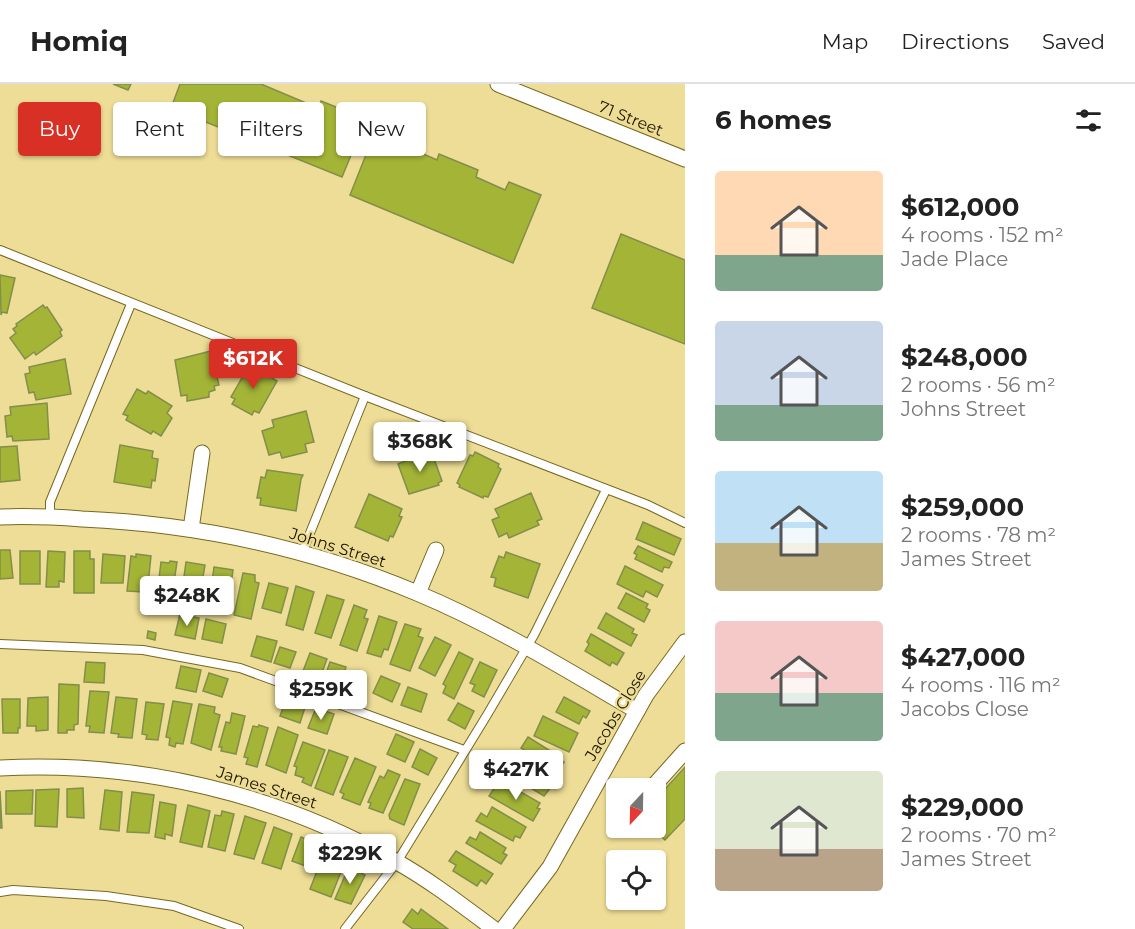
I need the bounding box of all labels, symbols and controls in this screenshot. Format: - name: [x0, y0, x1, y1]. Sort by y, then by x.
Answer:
- text: Homiq: [30, 24, 128, 58]
- text: Map: [822, 29, 868, 54]
- text: Directions: [901, 29, 1009, 54]
- text: Saved: [1042, 29, 1105, 54]
- street label: 71 Street: [596, 97, 666, 140]
- chip: Buy: [18, 102, 101, 156]
- chip: Rent: [113, 102, 206, 156]
- chip: Filters: [218, 102, 324, 156]
- chip: New: [336, 102, 426, 156]
- text: 6 homes: [715, 104, 832, 136]
- icon: filters: [1072, 104, 1105, 137]
- text: $612,000: [901, 191, 1019, 223]
- icon: home: [763, 195, 835, 267]
- text: 4 rooms · 152 m²: [901, 223, 1064, 247]
- text: Jade Place: [901, 247, 1008, 271]
- pin: $612K: [211, 339, 295, 390]
- text: $248,000: [901, 341, 1028, 373]
- icon: home: [763, 345, 835, 417]
- text: $612K: [223, 346, 283, 370]
- text: 2 rooms · 56 m²: [901, 373, 1056, 397]
- text: Johns Street: [901, 397, 1026, 421]
- pin: $368K: [378, 422, 462, 473]
- text: $368K: [387, 429, 453, 453]
- text: $259,000: [901, 491, 1024, 523]
- icon: home: [763, 495, 835, 567]
- street label: Johns Street: [286, 523, 389, 571]
- text: 2 rooms · 78 m²: [901, 523, 1056, 547]
- text: James Street: [901, 547, 1032, 571]
- pin: $248K: [145, 576, 229, 627]
- text: $248K: [154, 583, 220, 607]
- text: $427,000: [901, 641, 1025, 673]
- icon: home: [763, 645, 835, 717]
- street label: Jacobs Close: [580, 666, 650, 765]
- pin: $259K: [279, 670, 363, 721]
- text: 4 rooms · 116 m²: [901, 673, 1061, 697]
- text: $259K: [289, 677, 353, 701]
- text: Jacobs Close: [901, 697, 1029, 721]
- pin: $427K: [474, 750, 558, 801]
- text: $427K: [483, 757, 549, 781]
- street label: James Street: [213, 762, 320, 813]
- north arrow: [606, 778, 666, 838]
- map controls: [606, 778, 666, 910]
- text: $229,000: [901, 791, 1024, 823]
- icon: home: [763, 795, 835, 867]
- text: 2 rooms · 70 m²: [901, 823, 1057, 847]
- pin: $229K: [308, 834, 392, 885]
- text: $229K: [318, 841, 382, 865]
- text: James Street: [901, 847, 1032, 871]
- button: locate: [606, 850, 666, 910]

